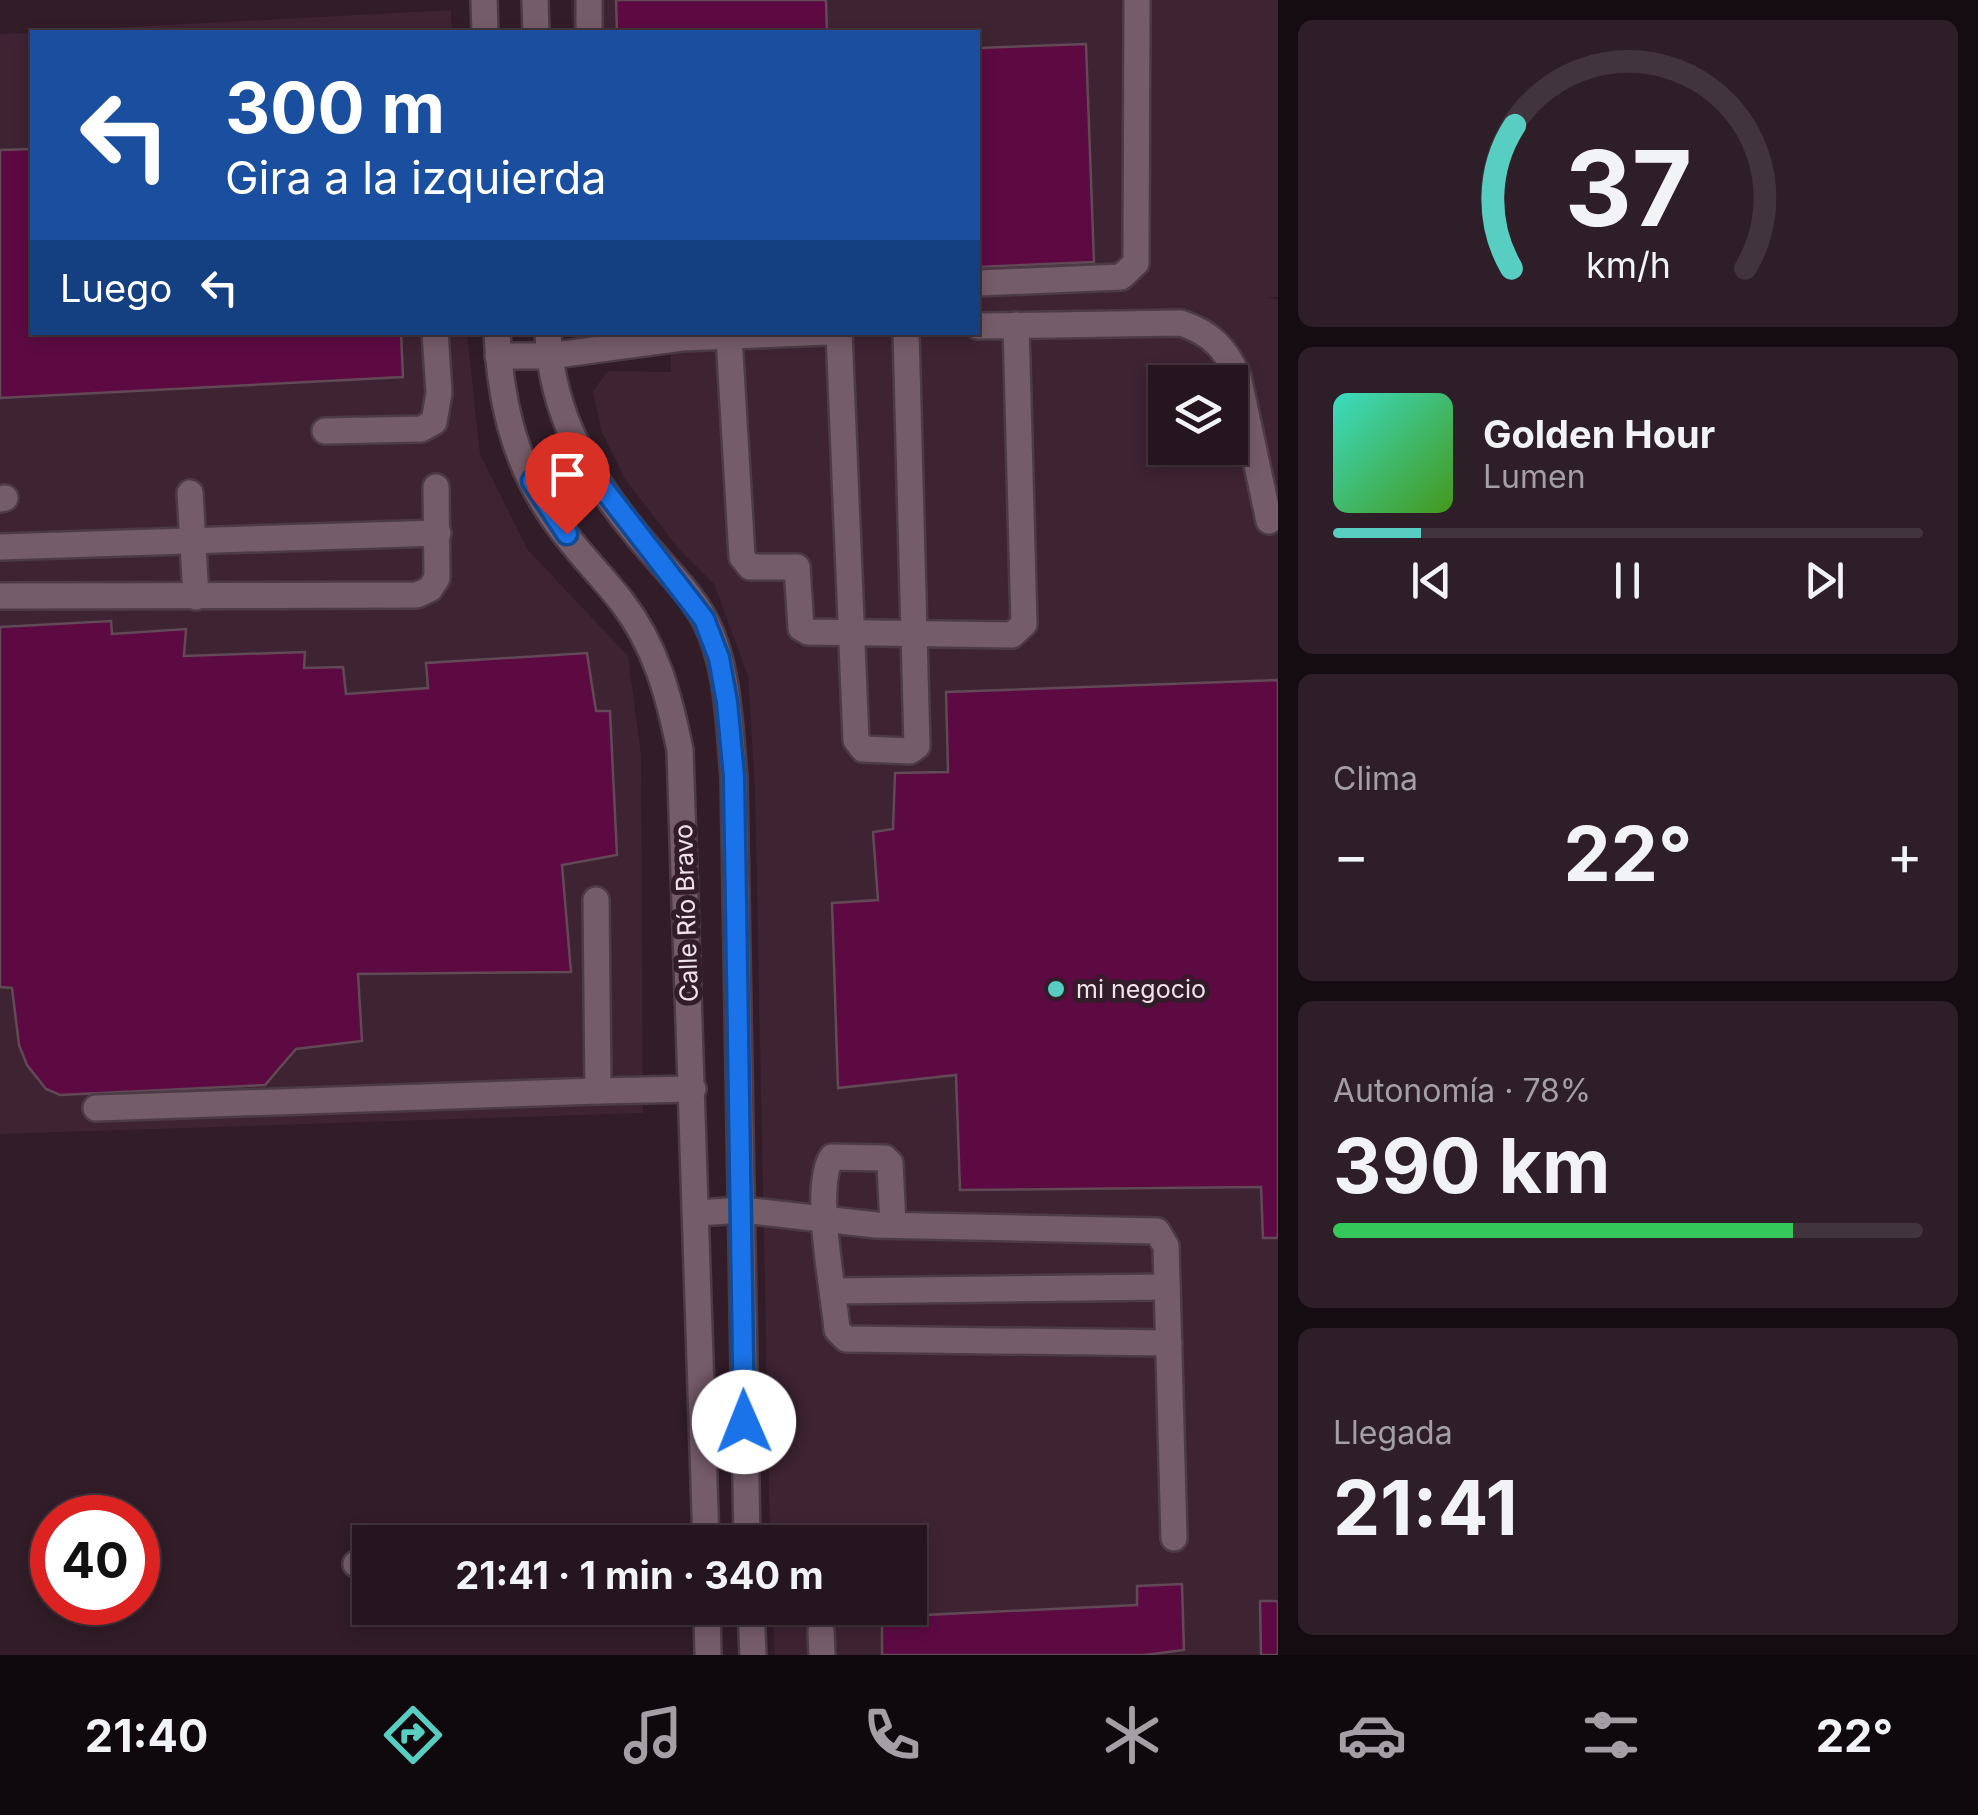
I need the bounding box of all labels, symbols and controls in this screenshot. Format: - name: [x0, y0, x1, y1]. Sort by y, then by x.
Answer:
- text: 300 m: [225, 65, 445, 150]
- icon: left: [60, 70, 190, 200]
- text: 37: [1564, 125, 1692, 251]
- text: Gira a la izquierda: [225, 150, 607, 205]
- text: km/h: [1586, 243, 1670, 287]
- icon: left: [192, 260, 247, 315]
- text: Luego: [60, 265, 172, 311]
- map controls: [1148, 365, 1248, 465]
- button: layers: [1148, 365, 1248, 465]
- text: Golden Hour: [1483, 411, 1715, 457]
- pin: [525, 432, 610, 535]
- icon: arrive: [540, 447, 595, 502]
- text: Lumen: [1483, 457, 1586, 496]
- icon: previous: [1404, 553, 1459, 608]
- icon: pause: [1600, 553, 1655, 608]
- icon: next: [1797, 553, 1852, 608]
- text: Clima: [1333, 759, 1418, 798]
- text: 22°: [1564, 808, 1692, 899]
- text: −: [1333, 822, 1369, 888]
- text: +: [1887, 822, 1923, 888]
- street label: Calle Río Bravo: [668, 823, 704, 1003]
- place label: mi negocio: [1076, 974, 1206, 1004]
- marker: mi negocio: [1045, 978, 1067, 1000]
- text: Autonomía · 78%: [1333, 1071, 1591, 1110]
- text: 390 km: [1333, 1120, 1610, 1211]
- position arrow: [692, 1370, 796, 1474]
- text: Llegada: [1333, 1413, 1453, 1452]
- text: 21:41: [1333, 1462, 1518, 1553]
- speed limit sign: 40: [30, 1495, 160, 1625]
- text: 21:41 · 1 min · 340 m: [455, 1552, 824, 1598]
- icon: directions: [378, 1700, 448, 1770]
- icon: music: [618, 1700, 688, 1770]
- icon: phone: [857, 1700, 927, 1770]
- icon: climate: [1097, 1700, 1167, 1770]
- icon: car: [1337, 1700, 1407, 1770]
- icon: filters: [1576, 1700, 1646, 1770]
- text: 21:40: [85, 1708, 208, 1763]
- text: 22°: [1816, 1708, 1893, 1763]

